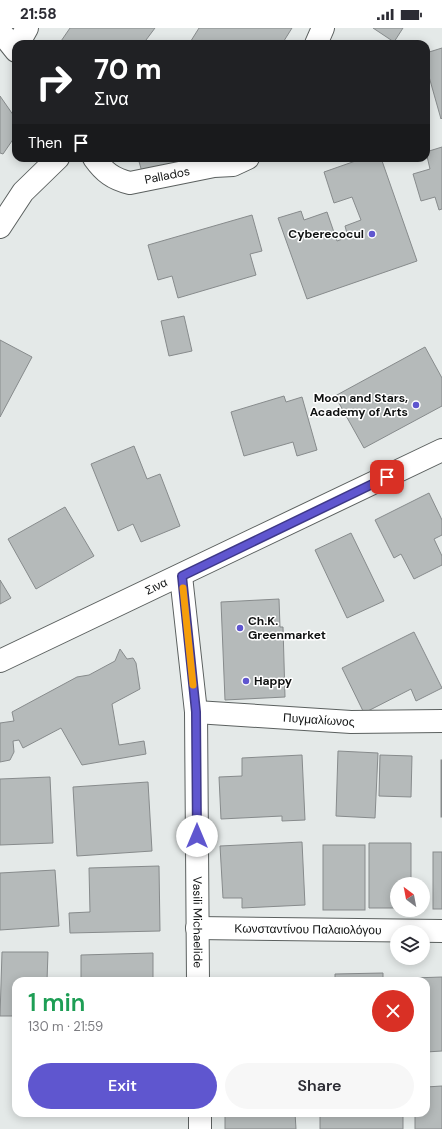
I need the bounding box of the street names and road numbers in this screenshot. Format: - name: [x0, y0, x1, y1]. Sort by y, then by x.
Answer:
- street label: Pallados: [143, 163, 191, 188]
- street label: Σινα: [142, 574, 170, 599]
- street label: Πυγμαλίωνος: [282, 710, 355, 730]
- street label: Vasili Michaelide: [189, 876, 206, 968]
- street label: Κωνσταντίνου Παλαιολόγου: [234, 920, 382, 938]

